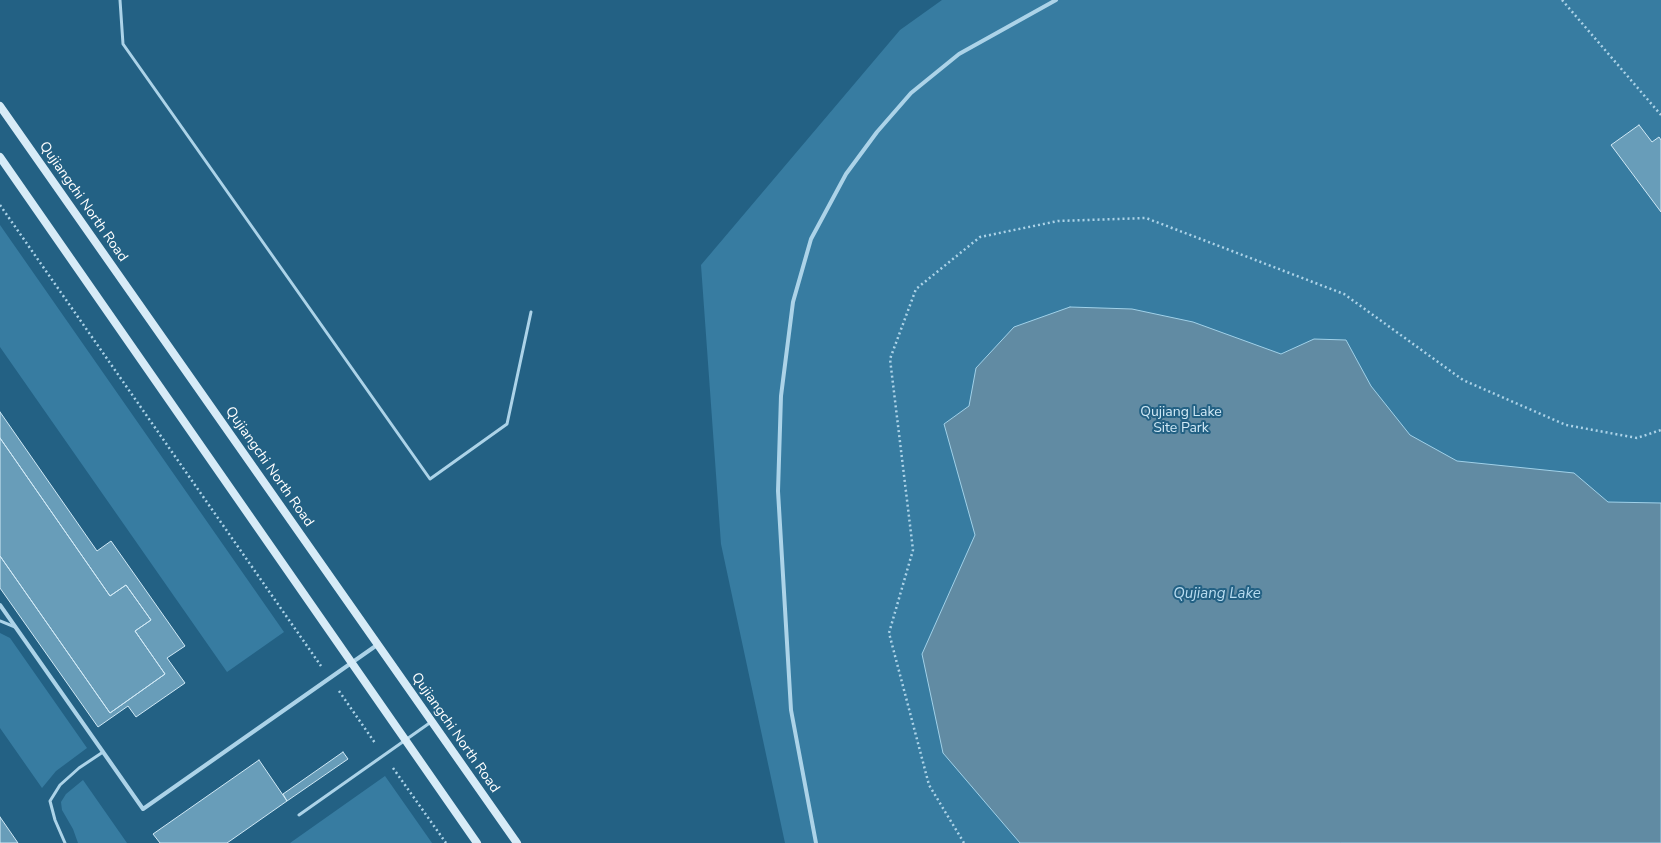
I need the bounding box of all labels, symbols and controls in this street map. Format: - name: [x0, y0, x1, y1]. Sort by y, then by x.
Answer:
- street label: Qujiangchi North Road: [35, 139, 131, 265]
- street label: Qujiangchi North Road: [221, 404, 317, 530]
- park label: Qujiang Lake Site Park: [1140, 405, 1222, 438]
- water label: Qujiang Lake: [1173, 585, 1261, 603]
- street label: Qujiangchi North Road: [407, 670, 503, 796]

